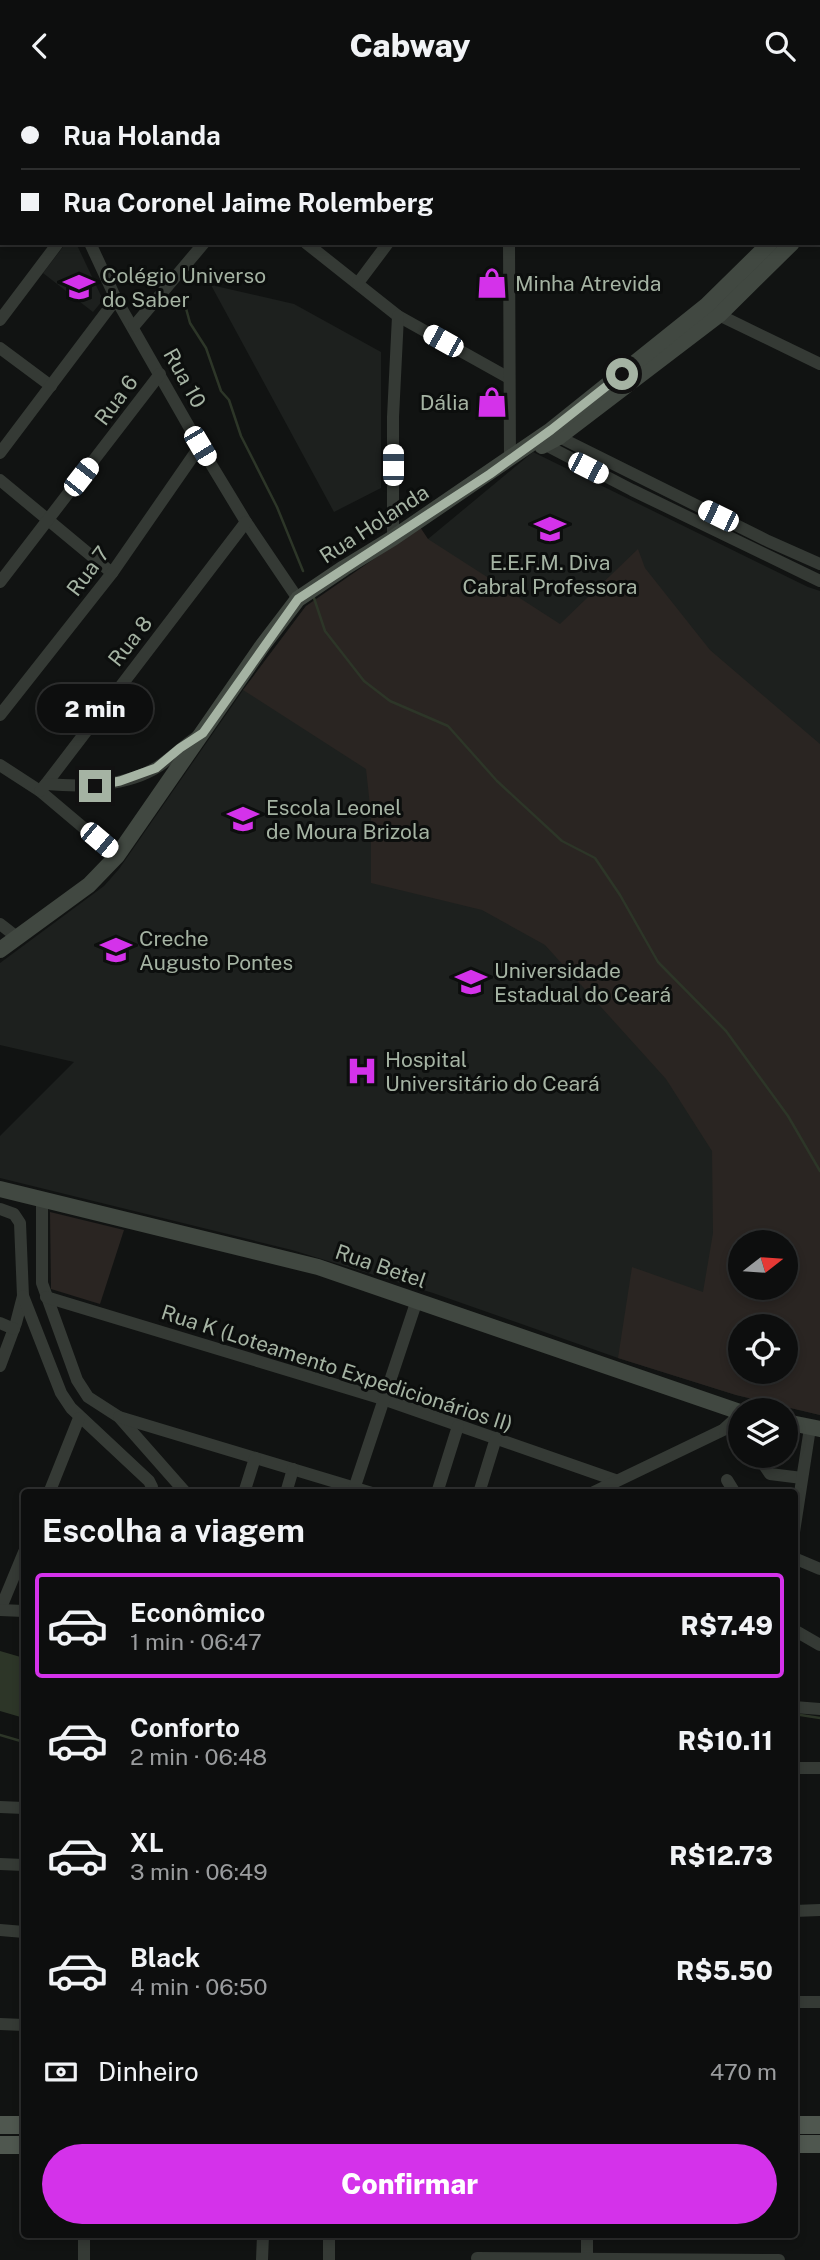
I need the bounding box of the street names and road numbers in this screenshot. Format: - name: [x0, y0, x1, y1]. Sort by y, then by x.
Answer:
- street label: Rua 10: [158, 344, 212, 412]
- street label: Rua 6: [89, 370, 143, 430]
- street label: Rua Holanda: [315, 480, 433, 568]
- street label: Rua 7: [61, 541, 115, 601]
- street label: Rua 8: [103, 611, 157, 671]
- street label: Rua Betel: [332, 1239, 430, 1293]
- street label: Rua K (Loteamento Expedicionários II): [158, 1299, 516, 1437]

